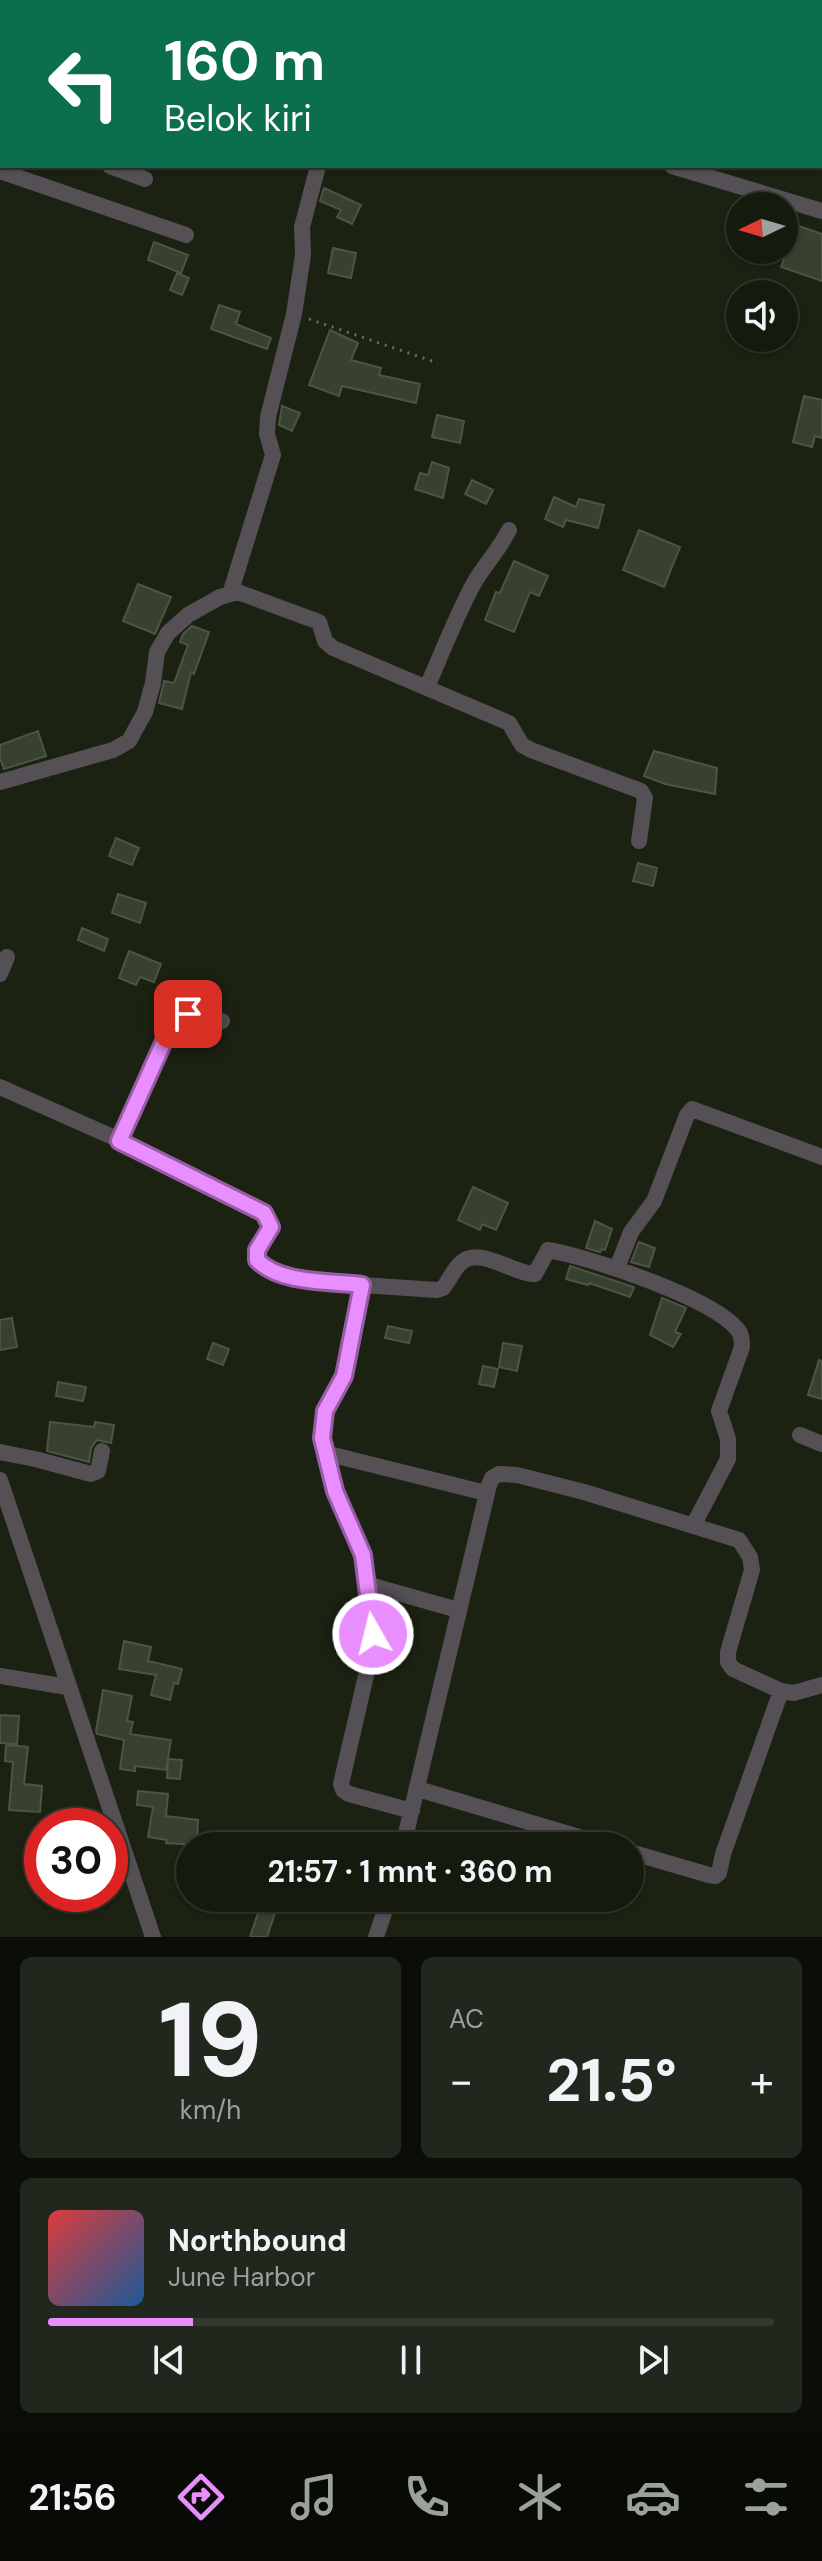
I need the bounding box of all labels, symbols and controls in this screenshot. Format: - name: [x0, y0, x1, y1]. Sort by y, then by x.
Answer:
- text: 160 m: [164, 24, 325, 97]
- icon: left: [32, 32, 136, 136]
- text: Belok kiri: [164, 95, 312, 142]
- north arrow: [726, 192, 798, 264]
- map controls: [726, 192, 798, 352]
- button: sound: [726, 280, 798, 352]
- pin: [154, 980, 222, 1048]
- icon: arrive: [166, 992, 210, 1036]
- position arrow: [331, 1592, 415, 1676]
- speed limit sign: 30: [24, 1808, 128, 1912]
- text: 21:57 · 1 mnt · 360 m: [268, 1852, 552, 1891]
- text: 19: [159, 1973, 262, 2108]
- text: AC: [449, 2002, 484, 2036]
- text: 21.5°: [546, 2041, 677, 2120]
- text: −: [449, 2052, 473, 2110]
- text: +: [750, 2052, 774, 2110]
- text: km/h: [180, 2093, 241, 2127]
- text: Northbound: [168, 2221, 347, 2260]
- text: June Harbor: [168, 2260, 315, 2294]
- icon: previous: [147, 2338, 191, 2382]
- icon: pause: [389, 2338, 433, 2382]
- icon: next: [631, 2338, 675, 2382]
- icon: directions: [173, 2469, 229, 2525]
- icon: music: [286, 2469, 342, 2525]
- icon: phone: [399, 2469, 455, 2525]
- icon: climate: [512, 2469, 568, 2525]
- icon: car: [625, 2469, 681, 2525]
- icon: filters: [738, 2469, 794, 2525]
- text: 21:56: [28, 2474, 117, 2521]

